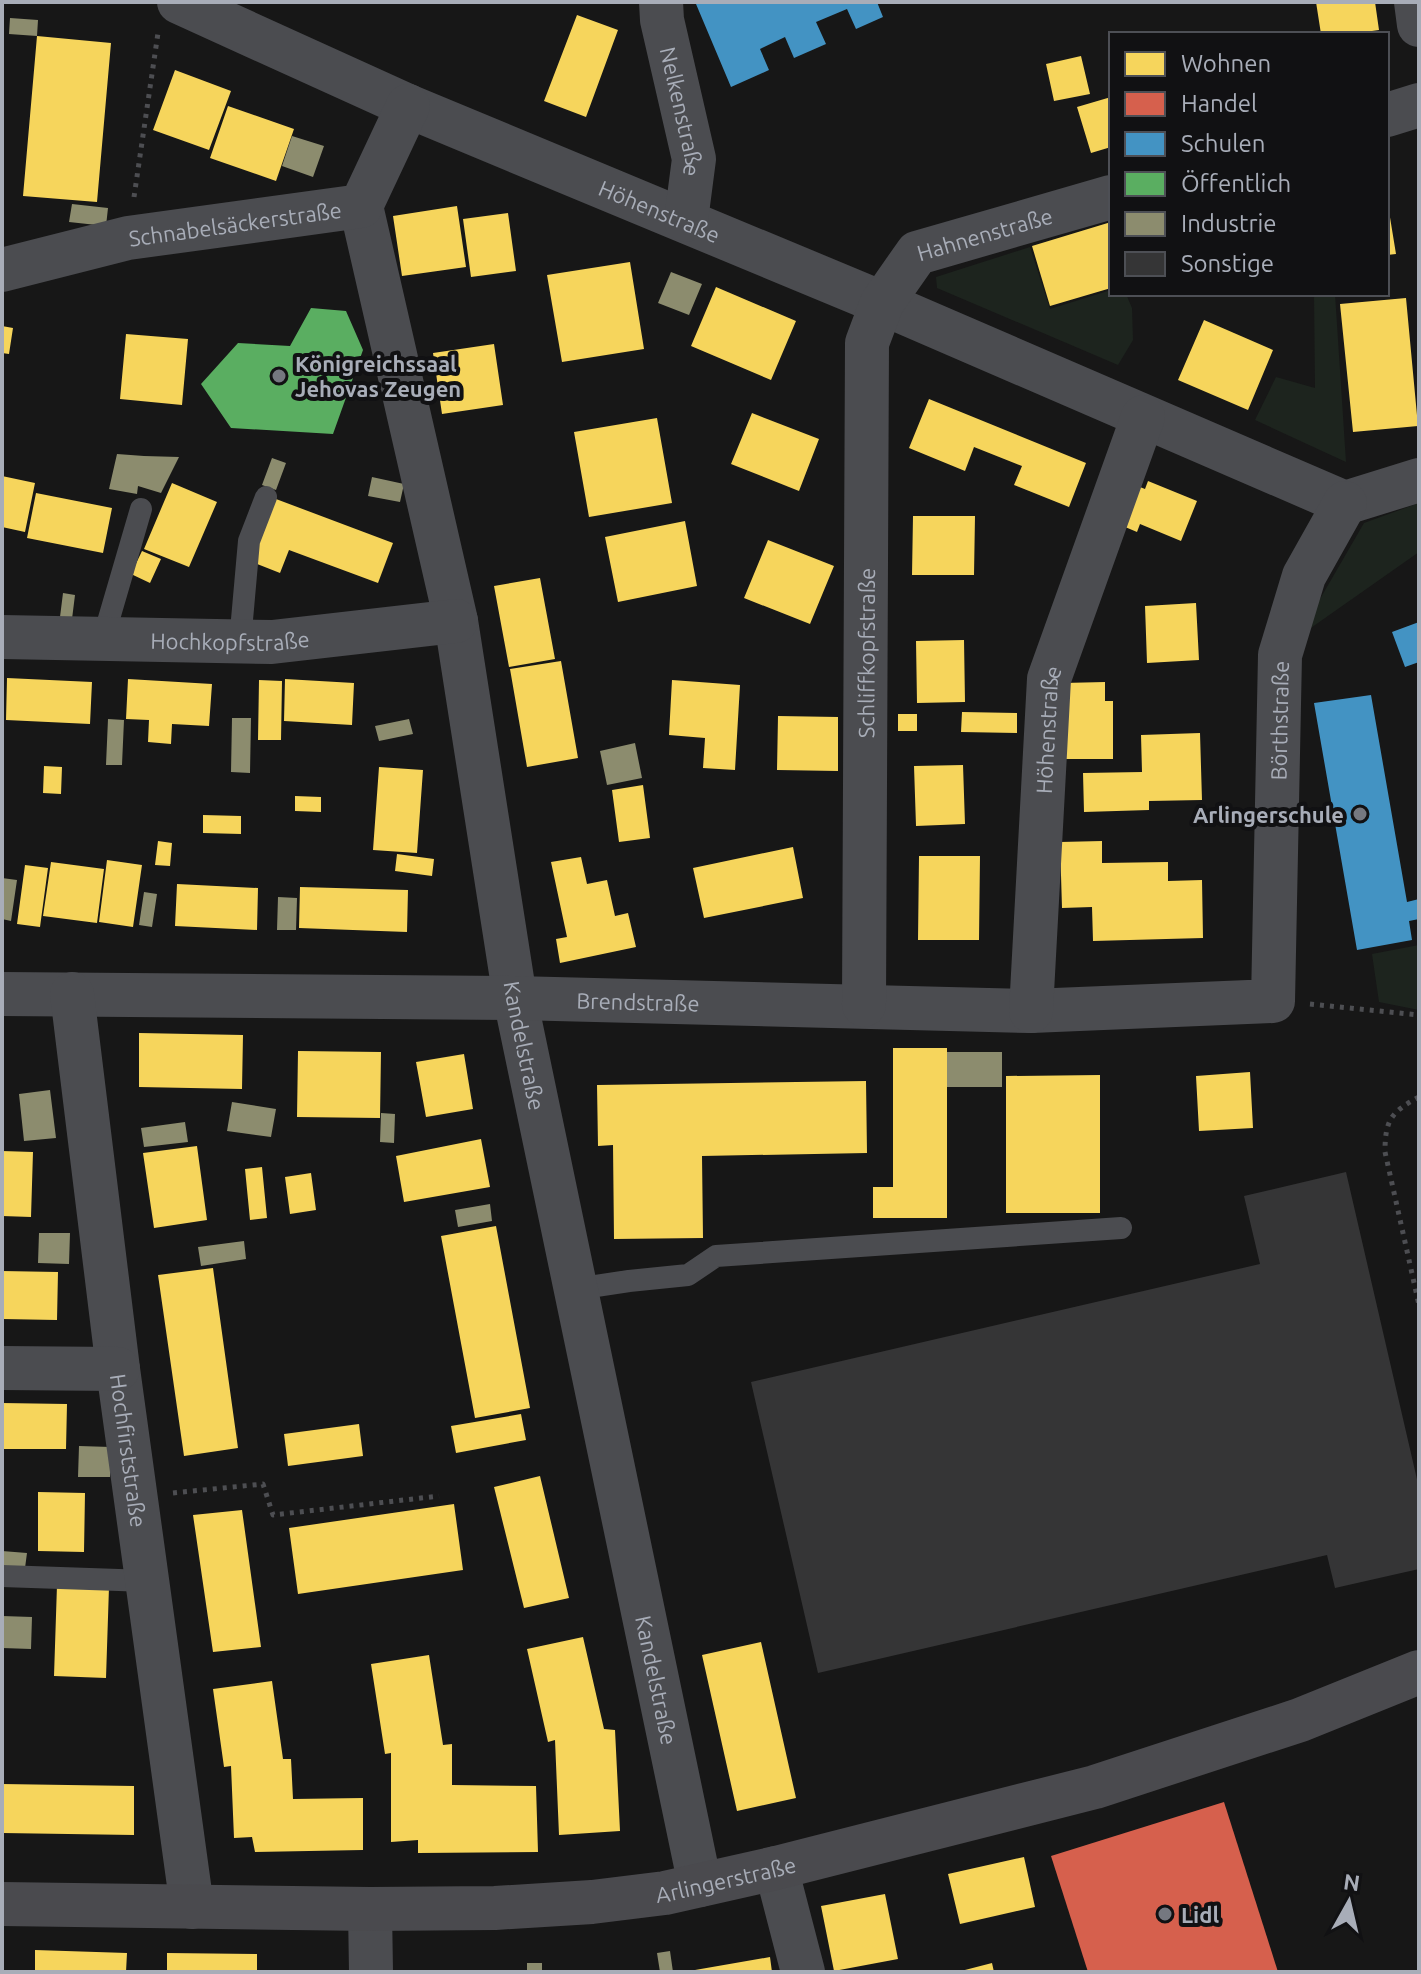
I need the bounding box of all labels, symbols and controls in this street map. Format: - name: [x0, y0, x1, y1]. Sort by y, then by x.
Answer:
- legend: [1109, 32, 1389, 296]
- street label: Nelkenstraße: [656, 44, 707, 178]
- text: Wohnen: [1181, 50, 1271, 77]
- text: Handel: [1181, 90, 1257, 117]
- text: Schulen: [1181, 130, 1265, 157]
- text: Öffentlich: [1181, 170, 1291, 197]
- street label: Höhenstraße: [595, 174, 724, 247]
- street label: Schnabelsäckerstraße: [127, 196, 343, 250]
- street label: Hahnenstraße: [914, 202, 1055, 265]
- text: Industrie: [1181, 210, 1277, 237]
- text: Sonstige: [1181, 250, 1274, 277]
- place label: Königreichssaal Jehovas Zeugen: [295, 351, 461, 401]
- marker: Königreichssaal Jehovas Zeugen: [270, 367, 288, 385]
- street label: Schliffkopfstraße: [853, 568, 878, 738]
- street label: Hochkopfstraße: [150, 625, 311, 655]
- street label: Börthstraße: [1265, 660, 1292, 781]
- street label: Höhenstraße: [1030, 662, 1065, 794]
- place label: Arlingerschule: [1193, 802, 1344, 827]
- marker: Arlingerschule: [1351, 805, 1369, 823]
- street label: Kandelstraße: [500, 979, 551, 1112]
- street label: Brendstraße: [576, 987, 700, 1015]
- street label: Hochfirststraße: [106, 1372, 152, 1529]
- street label: Kandelstraße: [632, 1613, 683, 1747]
- street label: Arlingerstraße: [654, 1851, 798, 1907]
- north arrow: [1309, 1862, 1389, 1942]
- text: N: [1342, 1868, 1362, 1895]
- place label: Lidl: [1181, 1902, 1219, 1927]
- marker: Lidl: [1156, 1905, 1174, 1923]

